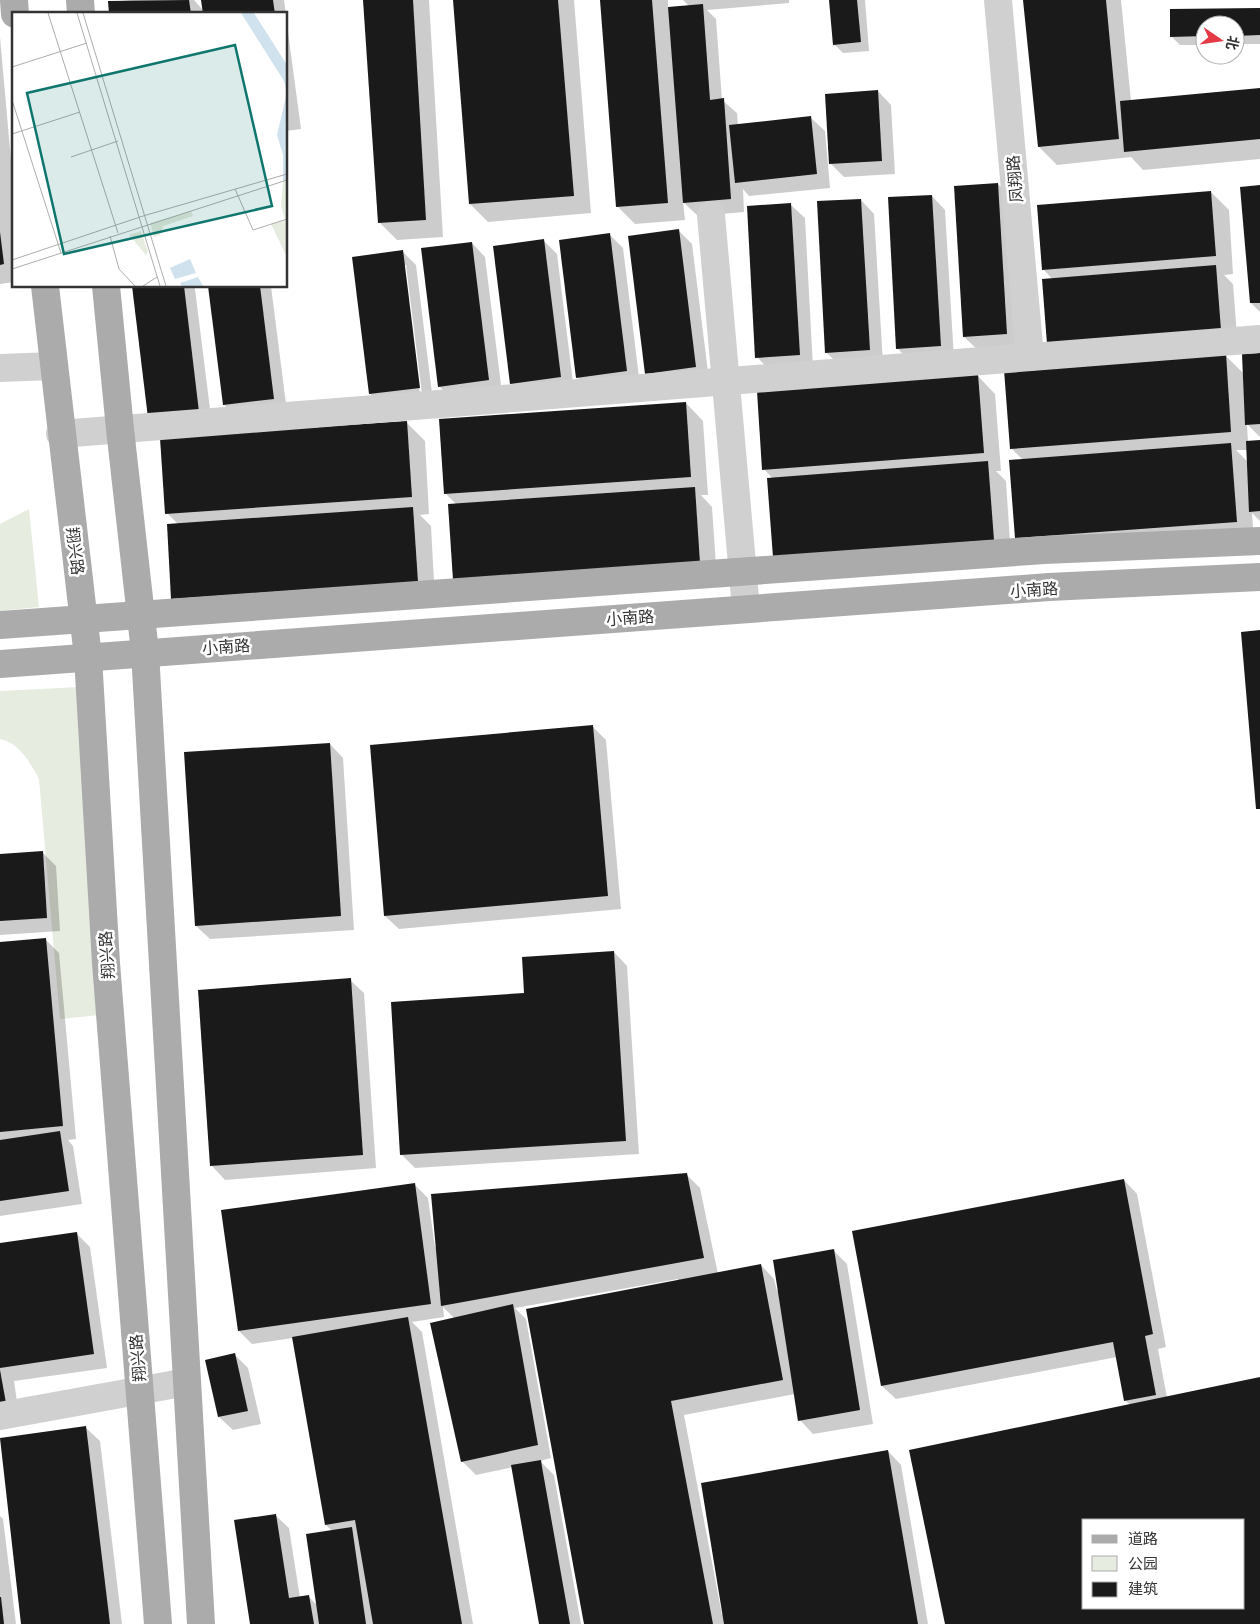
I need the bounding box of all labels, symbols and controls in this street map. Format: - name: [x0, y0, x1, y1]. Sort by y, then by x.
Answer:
- inset map: [12, 12, 288, 288]
- north arrow: [1195, 15, 1245, 65]
- text: 北: [1223, 34, 1243, 52]
- street label: 凤翔路: [1002, 154, 1026, 204]
- street label: 翔兴路: [64, 526, 88, 576]
- street label: 小南路: [1009, 578, 1059, 600]
- street label: 小南路: [605, 606, 655, 628]
- street label: 小南路: [201, 635, 251, 657]
- street label: 翔兴路: [95, 930, 117, 980]
- street label: 翔兴路: [125, 1333, 149, 1383]
- legend: [1082, 1519, 1245, 1609]
- text: 道路: [1128, 1529, 1158, 1547]
- text: 公园: [1128, 1554, 1158, 1572]
- text: 建筑: [1128, 1579, 1158, 1597]

